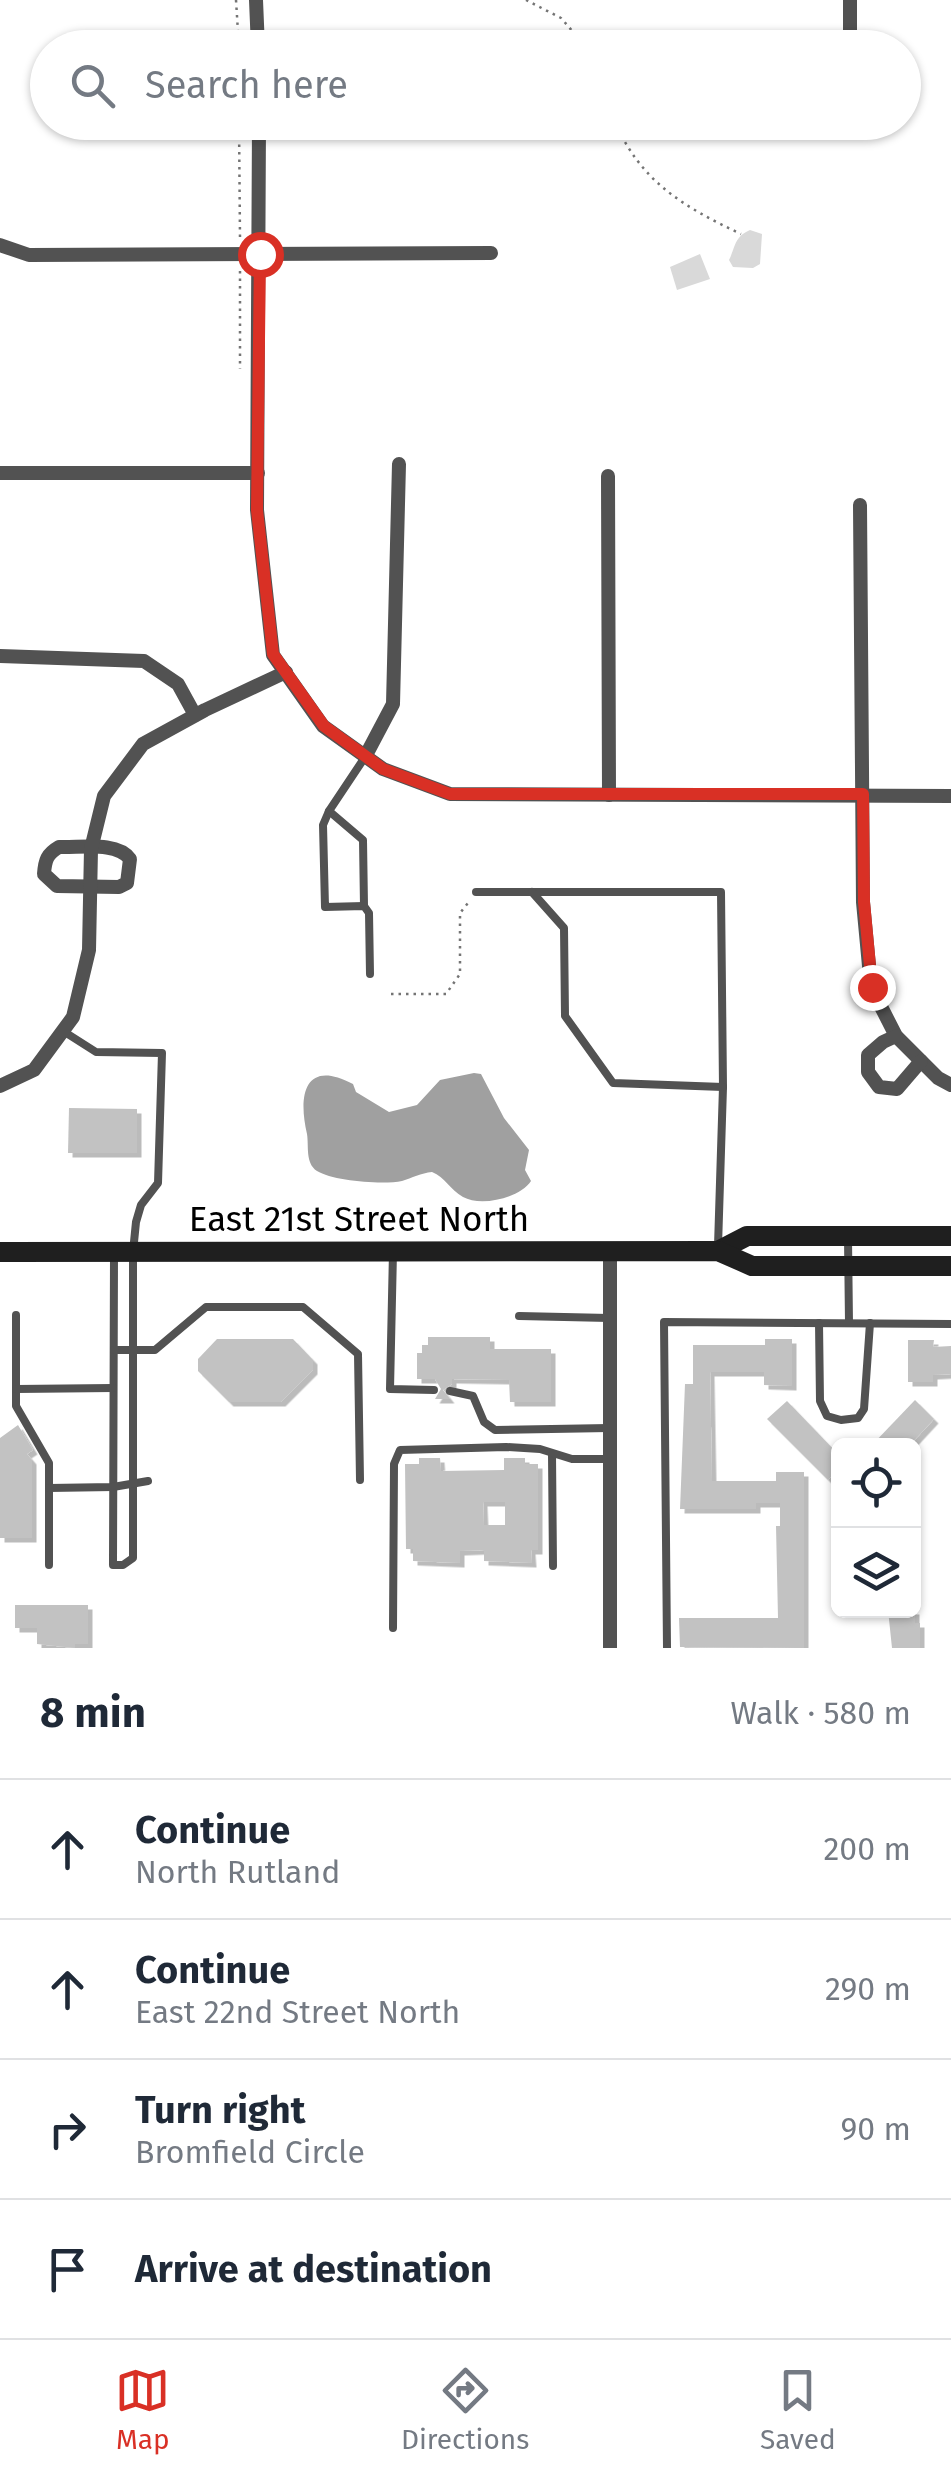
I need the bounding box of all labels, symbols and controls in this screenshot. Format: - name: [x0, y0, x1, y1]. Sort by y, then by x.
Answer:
- search box: [30, 30, 921, 140]
- icon: search: [65, 58, 120, 113]
- text: Search here: [145, 62, 348, 108]
- route start: [238, 232, 284, 278]
- route end: [850, 965, 896, 1011]
- street label: East 21st Street North: [189, 1198, 529, 1240]
- map controls: [831, 1438, 921, 1618]
- button: locate: [831, 1438, 921, 1528]
- button: layers: [831, 1528, 921, 1618]
- text: 8 min: [40, 1688, 146, 1738]
- text: Walk · 580 m: [731, 1694, 911, 1732]
- text: Continue: [135, 1807, 290, 1853]
- icon: ahead: [40, 1822, 95, 1877]
- text: 200 m: [824, 1830, 911, 1868]
- text: North Rutland: [135, 1853, 340, 1891]
- text: Continue: [135, 1947, 290, 1993]
- icon: ahead: [40, 1962, 95, 2017]
- text: 290 m: [825, 1970, 911, 2008]
- text: East 22nd Street North: [135, 1993, 460, 2031]
- text: Turn right: [135, 2087, 305, 2133]
- icon: right: [40, 2102, 95, 2157]
- text: 90 m: [840, 2110, 911, 2148]
- text: Bromfield Circle: [135, 2133, 365, 2171]
- icon: arrive: [40, 2242, 95, 2297]
- text: Arrive at destination: [135, 2246, 492, 2292]
- tab: Map: [115, 2363, 170, 2456]
- tab: Directions: [401, 2363, 529, 2456]
- tab: Saved: [760, 2363, 836, 2456]

